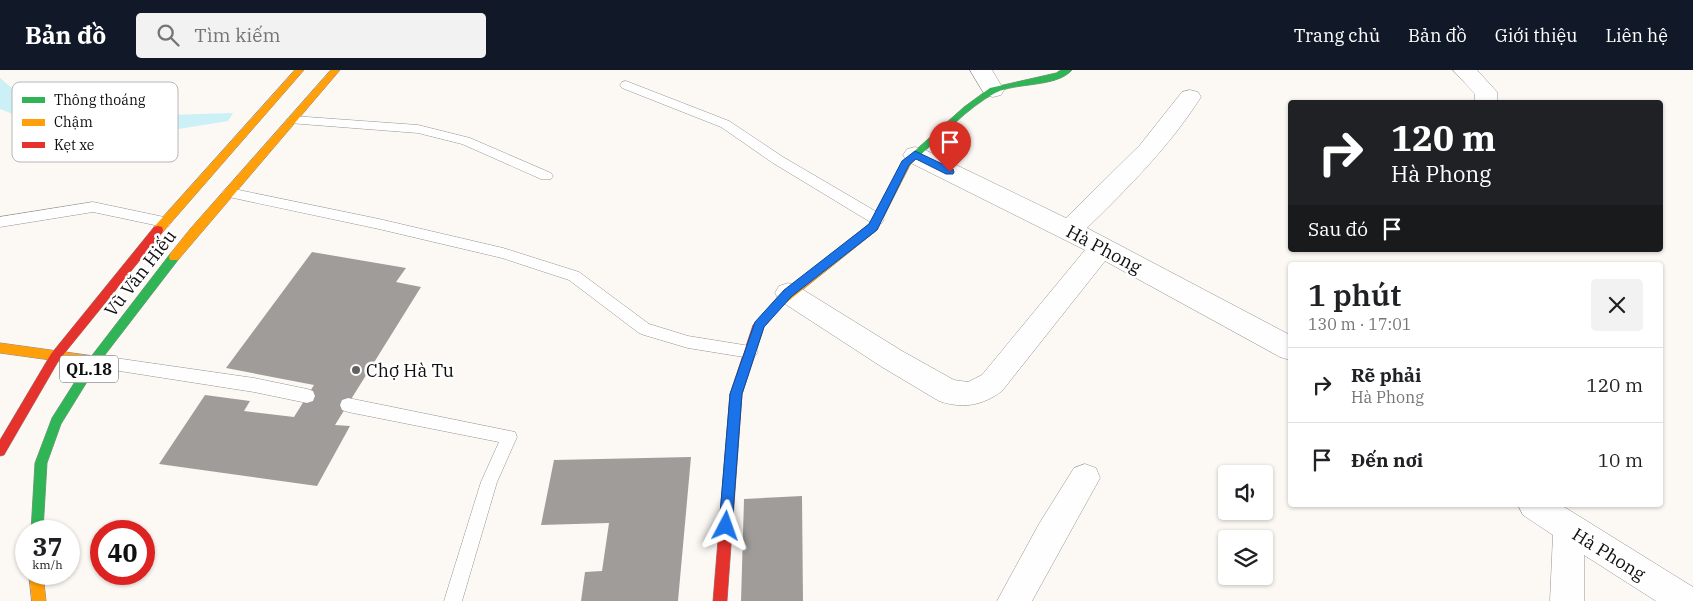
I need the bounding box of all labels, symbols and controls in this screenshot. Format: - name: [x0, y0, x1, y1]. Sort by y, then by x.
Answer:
- search box: [136, 13, 486, 58]
- text: Bản đồ: [25, 19, 106, 51]
- icon: search: [154, 21, 182, 49]
- text: Tìm kiếm: [194, 23, 281, 47]
- text: Trang chủ: [1294, 24, 1380, 47]
- text: Bản đồ: [1408, 24, 1467, 47]
- text: Giới thiệu: [1495, 24, 1577, 47]
- text: Liên hệ: [1605, 24, 1668, 47]
- legend: [12, 82, 178, 162]
- text: Thông thoáng: [54, 91, 146, 109]
- text: Chậm: [54, 113, 93, 131]
- text: 120 m: [1391, 115, 1496, 161]
- icon: right: [1308, 120, 1373, 185]
- pin: [929, 121, 971, 172]
- icon: arrive: [936, 128, 964, 156]
- text: Kẹt xe: [54, 136, 94, 154]
- text: Hà Phong: [1391, 159, 1491, 188]
- icon: arrive: [1378, 215, 1406, 243]
- text: Sau đó: [1308, 217, 1368, 241]
- street label: Hà Phong: [1062, 220, 1146, 279]
- street label: Vũ Văn Hiếu: [99, 225, 181, 321]
- text: 1 phút: [1308, 275, 1401, 314]
- button: close: [1591, 279, 1643, 331]
- text: 130 m · 17:01: [1308, 314, 1411, 334]
- road number: QL.18: [60, 356, 118, 382]
- place label: Chợ Hà Tu: [366, 359, 454, 382]
- text: Rẽ phải: [1351, 363, 1421, 387]
- marker: Chợ Hà Tu: [350, 364, 362, 376]
- icon: right: [1308, 371, 1336, 399]
- text: 120 m: [1586, 373, 1643, 397]
- text: Hà Phong: [1351, 387, 1424, 407]
- icon: arrive: [1308, 446, 1336, 474]
- text: Đến nơi: [1351, 448, 1423, 472]
- text: 10 m: [1598, 448, 1643, 472]
- map controls: [1218, 465, 1273, 585]
- button: sound: [1218, 465, 1273, 520]
- position arrow: [699, 499, 751, 551]
- speed limit sign: 40: [90, 520, 155, 585]
- street label: Hà Phong: [1568, 522, 1650, 586]
- text: 37: [32, 530, 63, 563]
- button: layers: [1218, 530, 1273, 585]
- text: km/h: [32, 557, 63, 572]

